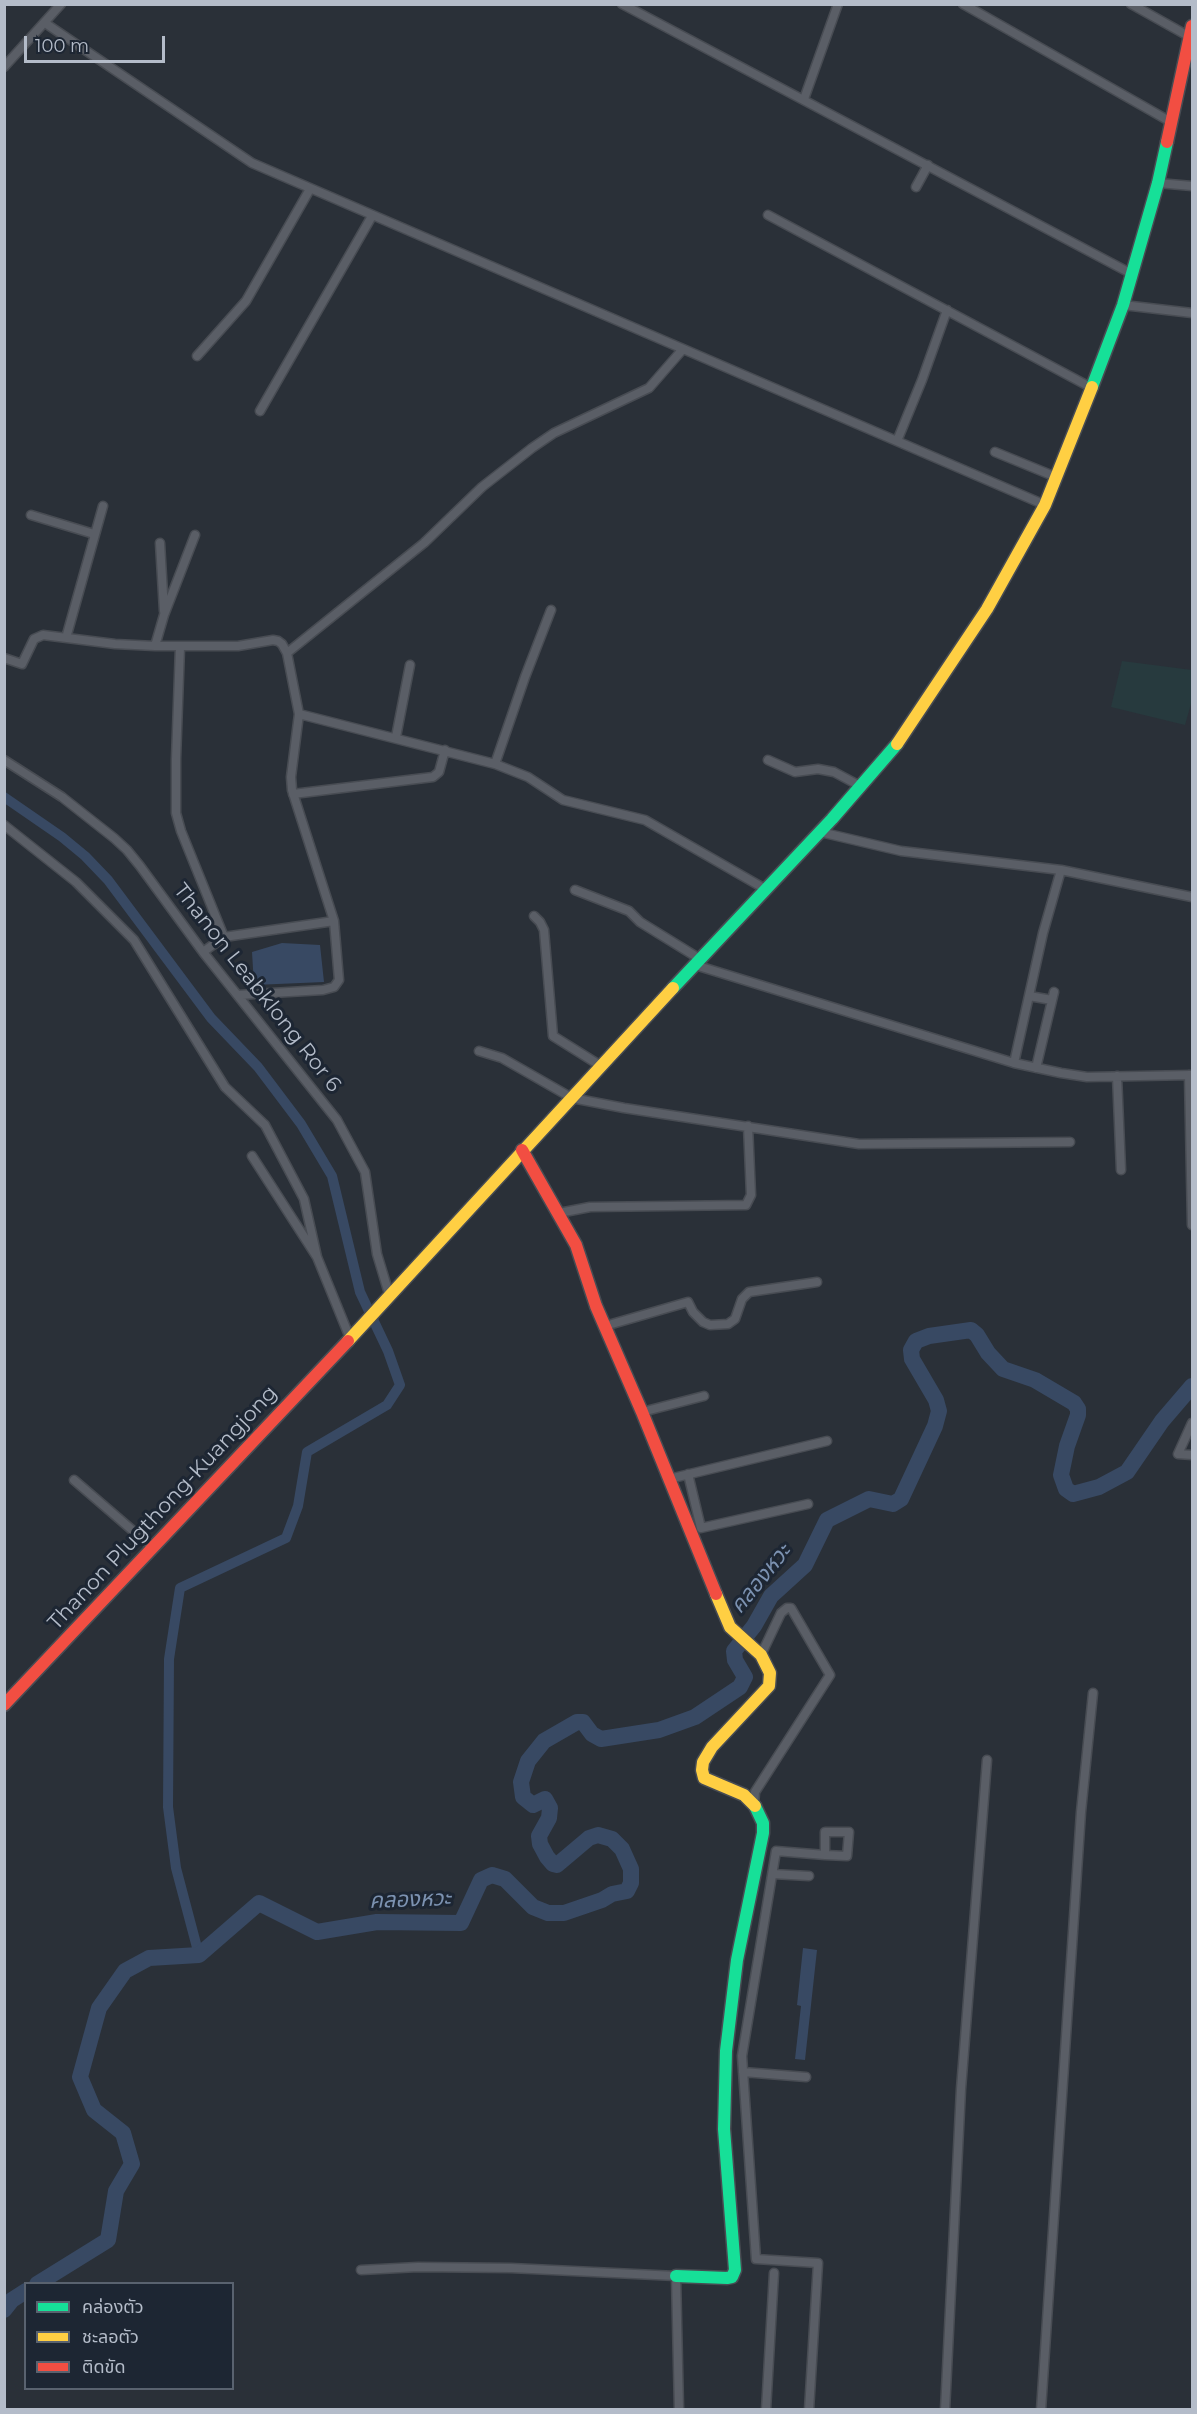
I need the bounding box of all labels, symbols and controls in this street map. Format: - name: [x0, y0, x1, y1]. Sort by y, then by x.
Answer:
- scale bar: [27, 24, 168, 62]
- text: 100 m: [35, 35, 89, 57]
- street label: Thanon Leabklong Ror 6: [168, 879, 346, 1097]
- street label: Thanon Plugthong-Kuangjong: [43, 1381, 283, 1635]
- water label: คลองหวะ: [725, 1539, 797, 1619]
- water label: คลองหวะ: [369, 1885, 451, 1915]
- legend: [24, 2282, 234, 2390]
- text: คล่องตัว: [82, 2296, 144, 2318]
- text: ชะลอตัว: [82, 2326, 139, 2348]
- text: ติดขัด: [82, 2356, 125, 2378]

